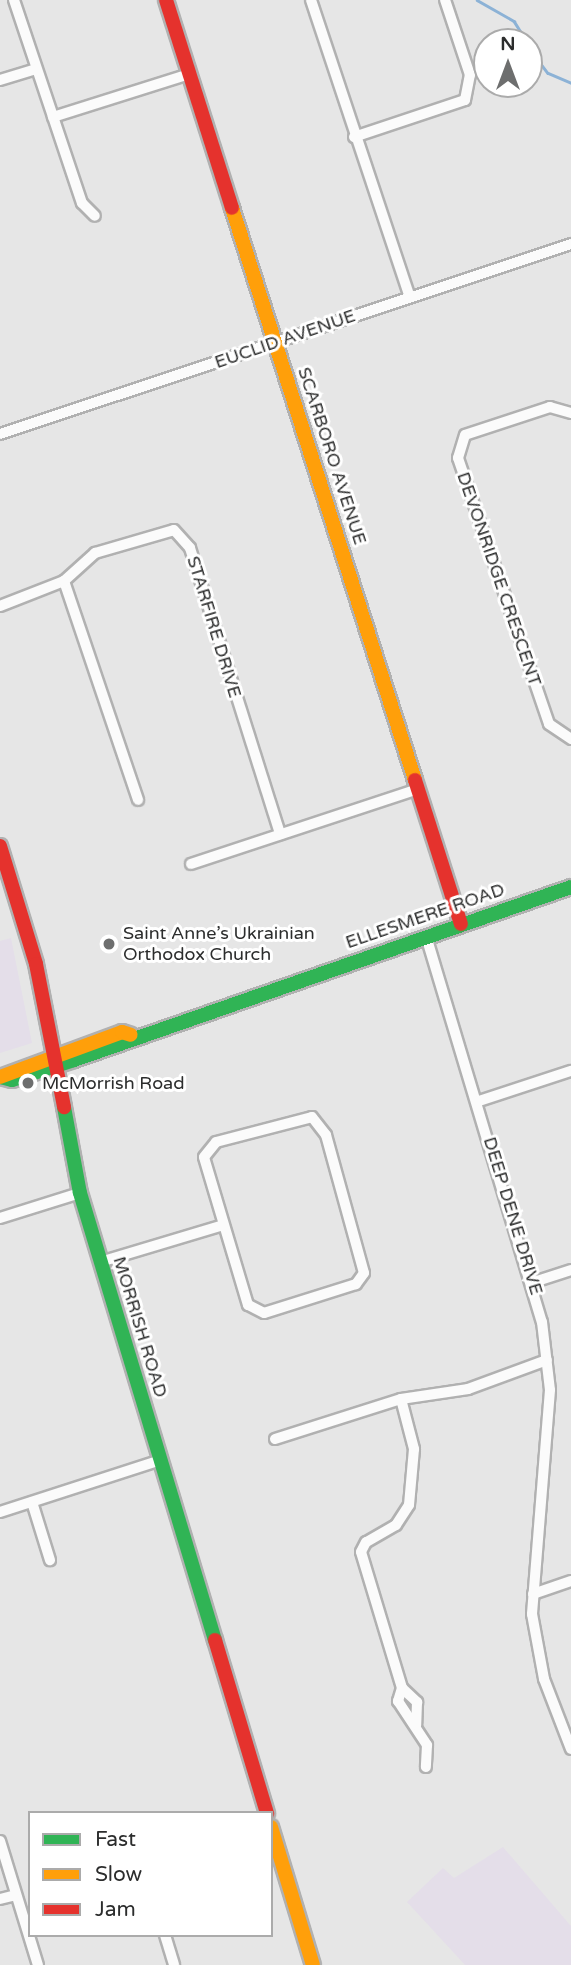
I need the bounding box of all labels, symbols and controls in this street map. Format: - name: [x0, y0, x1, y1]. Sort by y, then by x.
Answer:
- north arrow: [473, 28, 543, 98]
- text: N: [500, 33, 516, 55]
- street label: EUCLID AVENUE: [212, 305, 358, 373]
- street label: SCARBORO AVENUE: [293, 365, 371, 547]
- street label: DEVONRIDGE CRESCENT: [452, 469, 546, 689]
- street label: STARFIRE DRIVE: [182, 554, 246, 700]
- street label: ELLESMERE ROAD: [343, 879, 507, 953]
- place label: Saint Anne’s Ukrainian Orthodox Church: [123, 923, 315, 965]
- marker: Saint Anne’s Ukrainian Orthodox Church: [101, 936, 117, 952]
- place label: McMorrish Road: [42, 1072, 185, 1094]
- marker: McMorrish Road: [20, 1075, 36, 1091]
- street label: DEEP DENE DRIVE: [479, 1134, 547, 1298]
- street label: MORRISH ROAD: [108, 1254, 172, 1400]
- legend: [28, 1811, 273, 1937]
- text: Fast: [95, 1827, 136, 1852]
- text: Slow: [95, 1862, 142, 1887]
- text: Jam: [95, 1897, 136, 1922]

